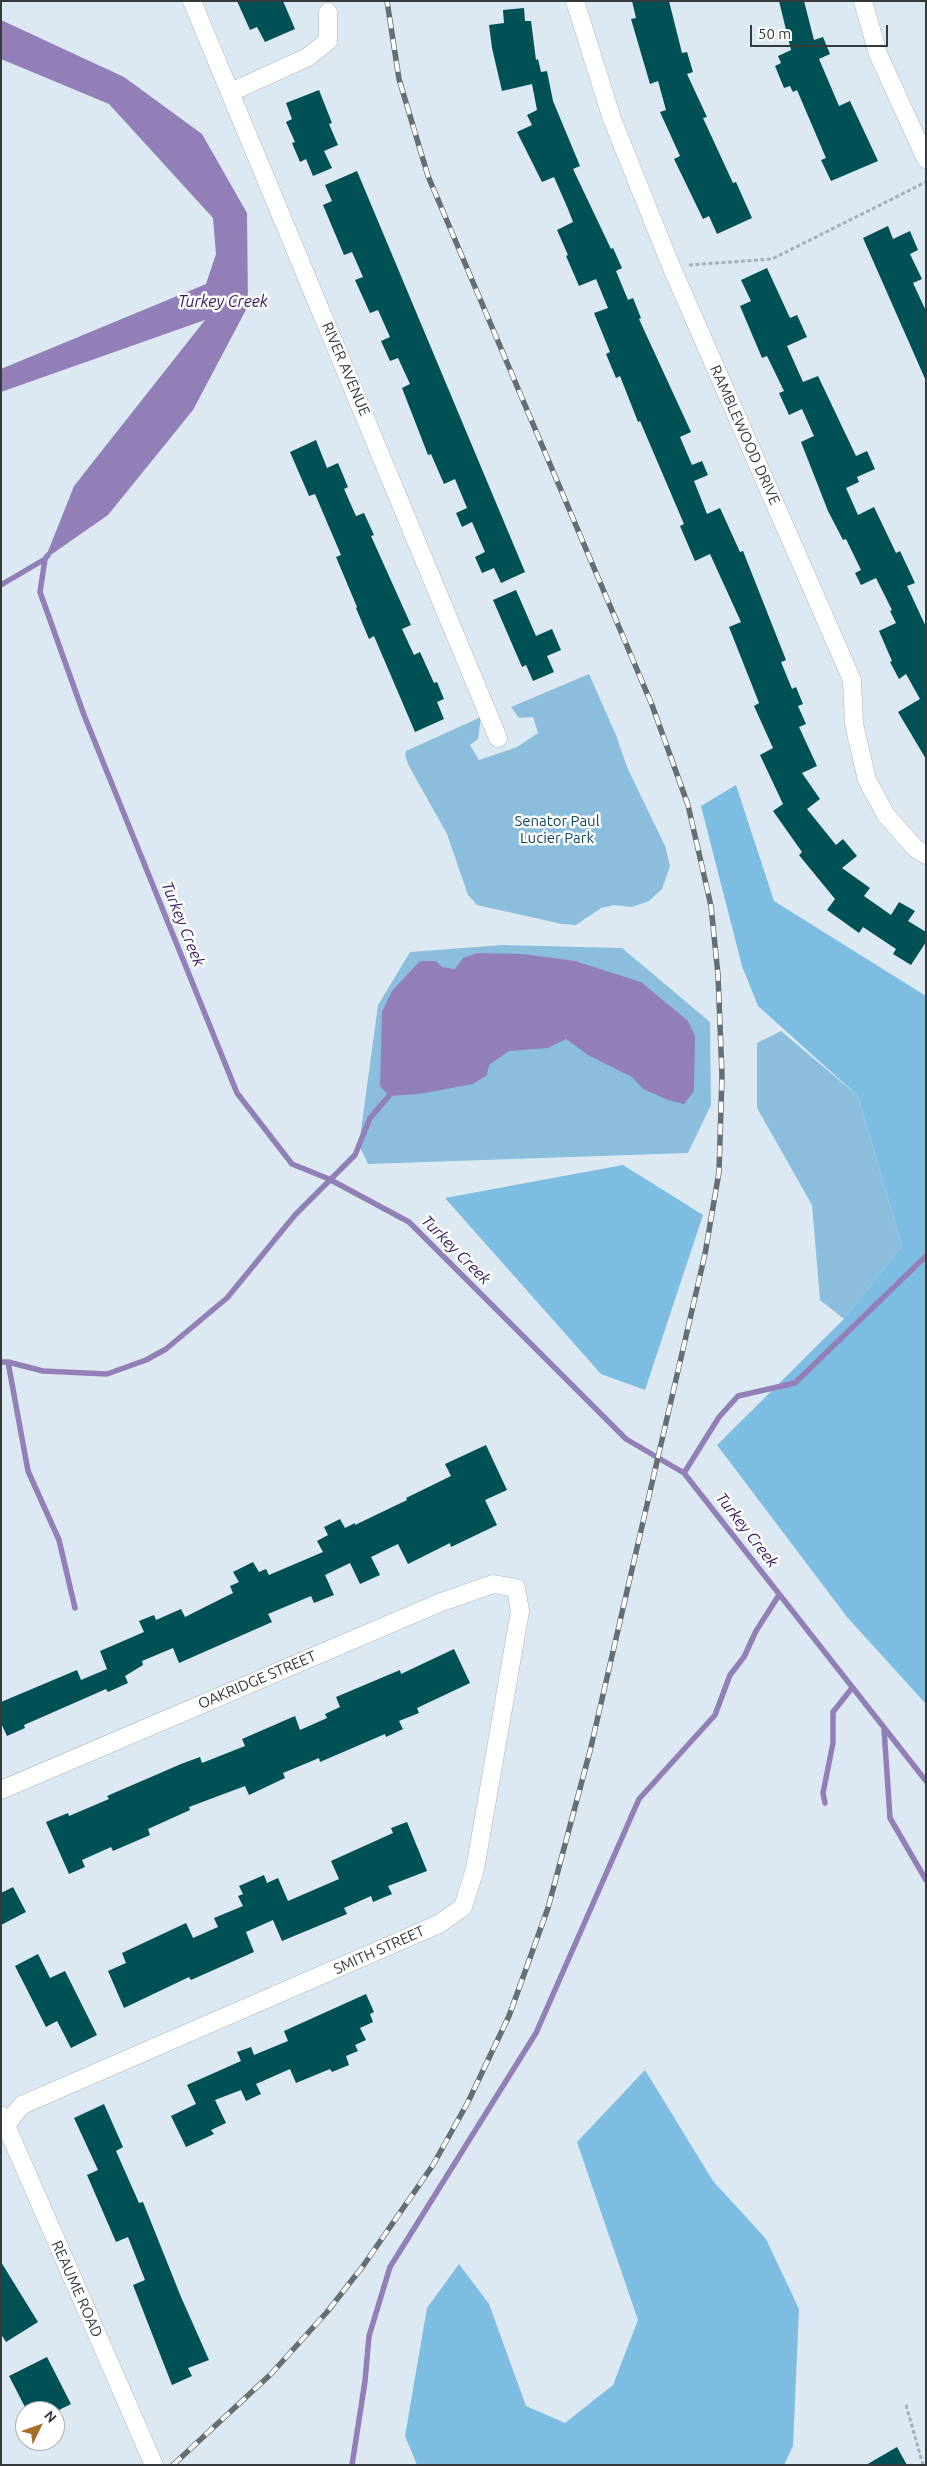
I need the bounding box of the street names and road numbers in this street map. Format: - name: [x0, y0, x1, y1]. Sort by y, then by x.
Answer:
- street label: RIVER AVENUE: [318, 319, 374, 419]
- street label: RAMBLEWOOD DRIVE: [706, 362, 784, 508]
- street label: OAKRIDGE STREET: [195, 1647, 319, 1713]
- street label: SMITH STREET: [331, 1922, 427, 1978]
- street label: REAUME ROAD: [48, 2238, 106, 2340]

